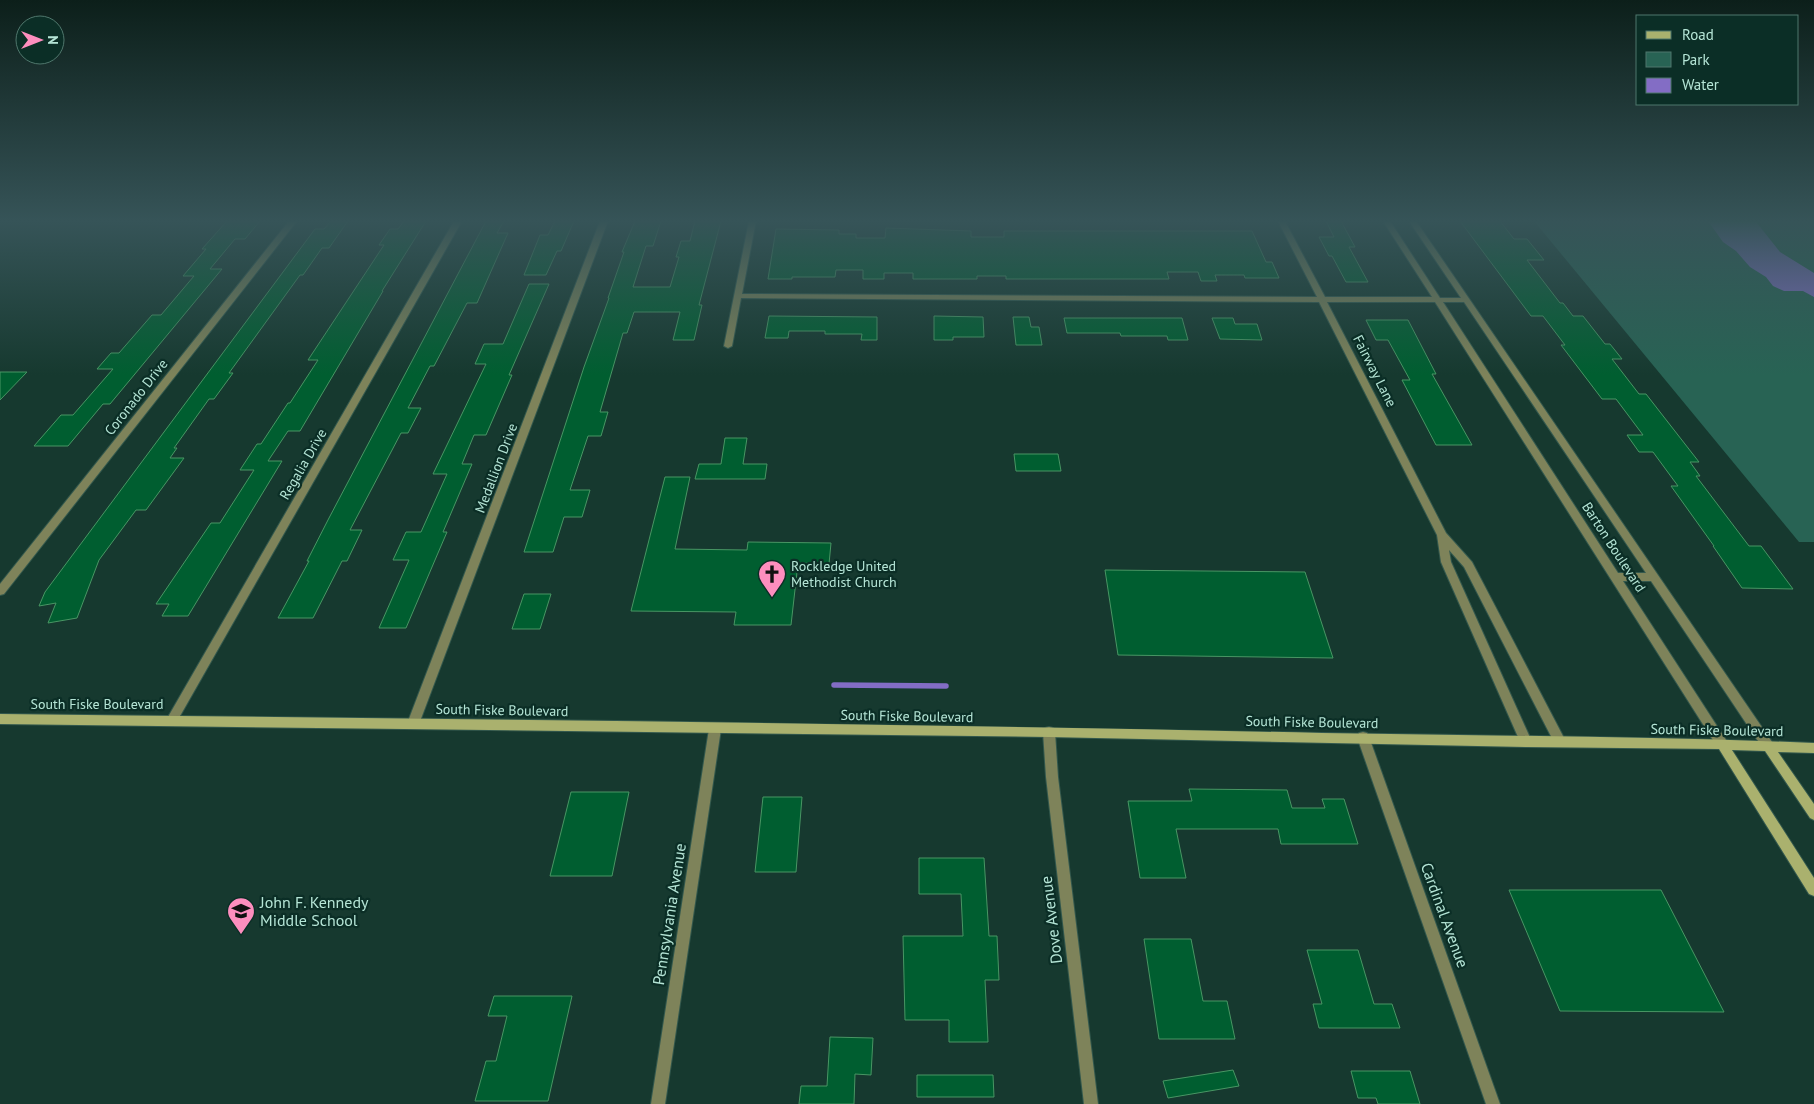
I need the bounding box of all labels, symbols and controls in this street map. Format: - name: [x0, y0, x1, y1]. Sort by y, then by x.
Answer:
- north arrow: [15, 15, 65, 65]
- legend: [1636, 15, 1799, 105]
- text: Road: [1682, 25, 1714, 44]
- text: N: [44, 35, 62, 45]
- text: Park: [1682, 50, 1710, 69]
- text: Water: [1682, 75, 1719, 94]
- street label: Fairway Lane: [1349, 332, 1401, 410]
- street label: Coronado Drive: [101, 355, 171, 439]
- street label: Medallion Drive: [471, 420, 521, 516]
- street label: Regalia Drive: [275, 425, 331, 503]
- street label: Barton Boulevard: [1578, 499, 1650, 595]
- place label: Rockledge United Methodist Church: [791, 557, 897, 591]
- church icon: Rockledge United Methodist Church: [757, 559, 787, 598]
- street label: South Fiske Boulevard: [31, 695, 164, 713]
- street label: South Fiske Boulevard: [435, 700, 569, 720]
- street label: South Fiske Boulevard: [840, 706, 974, 726]
- street label: South Fiske Boulevard: [1245, 712, 1379, 732]
- street label: South Fiske Boulevard: [1650, 720, 1784, 740]
- street label: Pennsylvania Avenue: [648, 842, 690, 986]
- street label: Cardinal Avenue: [1417, 860, 1473, 970]
- street label: Dove Avenue: [1036, 875, 1066, 965]
- place label: John F. Kennedy Middle School: [259, 892, 369, 930]
- school or university icon: John F. Kennedy Middle School: [226, 896, 256, 935]

